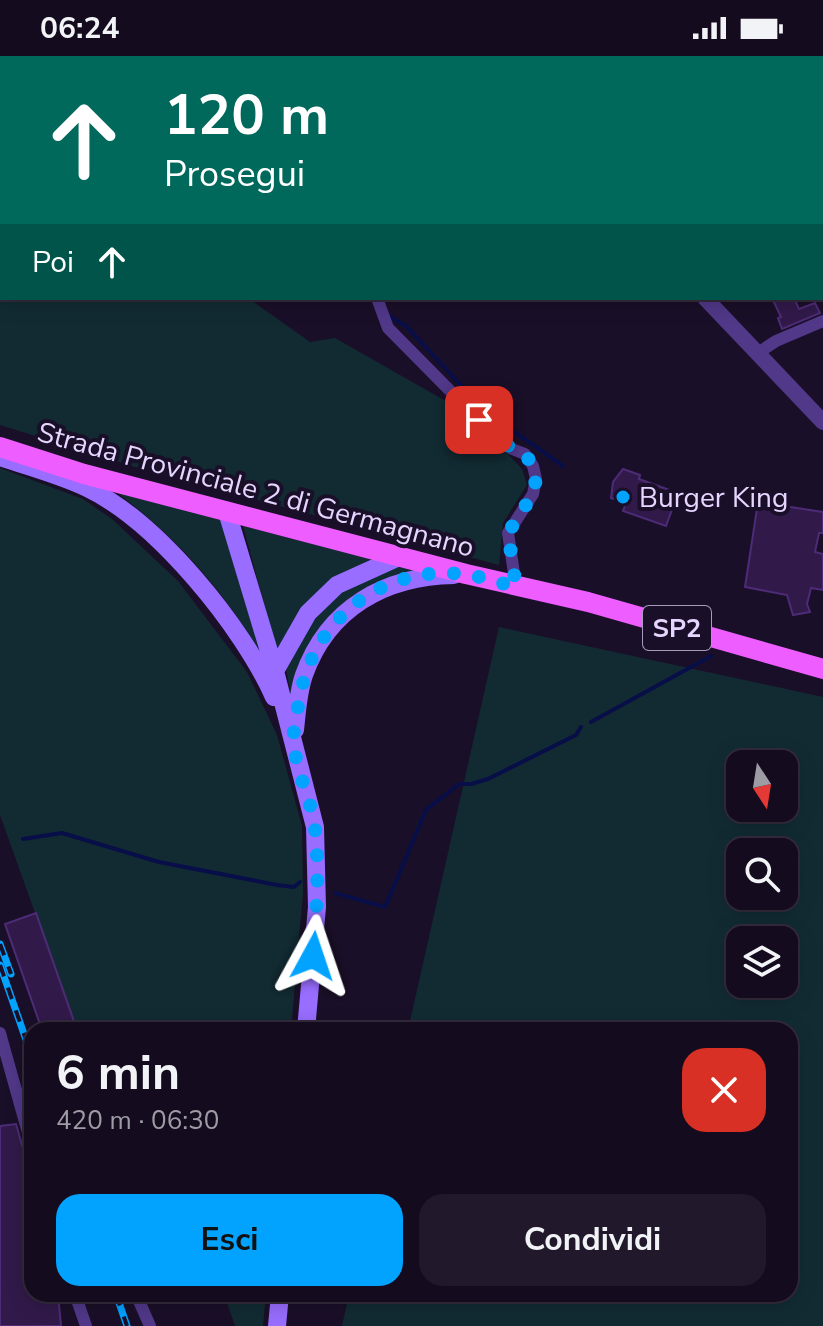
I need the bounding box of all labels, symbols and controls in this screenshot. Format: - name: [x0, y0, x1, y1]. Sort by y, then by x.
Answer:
- text: 06:24: [40, 8, 119, 49]
- text: 120 m: [164, 77, 329, 154]
- icon: ahead: [32, 88, 136, 192]
- text: Prosegui: [164, 150, 305, 199]
- icon: ahead: [90, 240, 134, 284]
- text: Poi: [32, 242, 74, 283]
- pin: [445, 386, 513, 454]
- icon: arrive: [457, 398, 501, 442]
- street label: Strada Provinciale 2 di Germagnano: [33, 413, 478, 567]
- place label: Burger King: [639, 479, 788, 517]
- marker: Burger King: [614, 488, 632, 506]
- road number: SP2: [643, 606, 711, 650]
- north arrow: [726, 750, 798, 822]
- map controls: [726, 750, 798, 998]
- button: search: [726, 838, 798, 910]
- position arrow: [271, 914, 355, 998]
- button: layers: [726, 926, 798, 998]
- text: 6 min: [56, 1040, 180, 1106]
- button: close: [682, 1048, 766, 1132]
- text: 420 m · 06:30: [56, 1103, 219, 1138]
- button: Esci: [56, 1194, 403, 1286]
- button: Condividi: [419, 1194, 766, 1286]

